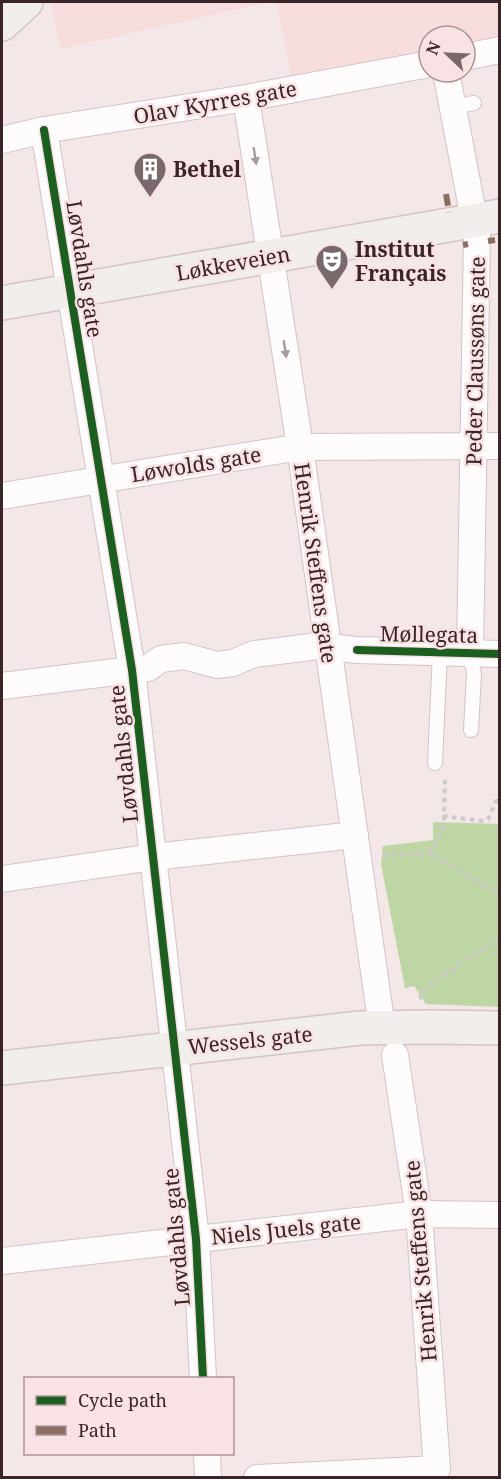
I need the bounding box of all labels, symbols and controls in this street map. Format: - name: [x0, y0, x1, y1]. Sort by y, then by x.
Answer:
- north arrow: [417, 24, 477, 84]
- text: N: [421, 38, 446, 58]
- street label: Olav Kyrres gate: [131, 74, 299, 130]
- one-way arrow: [251, 147, 260, 166]
- building icon: Bethel: [132, 151, 168, 198]
- place label: Bethel: [173, 155, 242, 183]
- street label: Løvdahls gate: [60, 198, 110, 340]
- place label: Institut Français: [355, 235, 446, 287]
- street label: Løkkeveien: [174, 239, 292, 287]
- theatre icon: Institut Français: [314, 243, 350, 290]
- street label: Peder Claussøns gate: [459, 256, 491, 466]
- one-way arrow: [281, 339, 290, 358]
- street label: Løwolds gate: [129, 440, 263, 488]
- street label: Henrik Steffens gate: [288, 461, 344, 665]
- street label: Møllegata: [380, 619, 478, 649]
- street label: Løvdahls gate: [102, 684, 144, 824]
- street label: Wessels gate: [186, 1020, 314, 1060]
- street label: Henrik Steffens gate: [397, 1159, 443, 1363]
- street label: Løvdahls gate: [156, 1167, 196, 1307]
- street label: Niels Juels gate: [210, 1207, 362, 1251]
- legend: [24, 1377, 234, 1455]
- text: Cycle path: [78, 1388, 167, 1412]
- text: Path: [78, 1418, 117, 1442]

